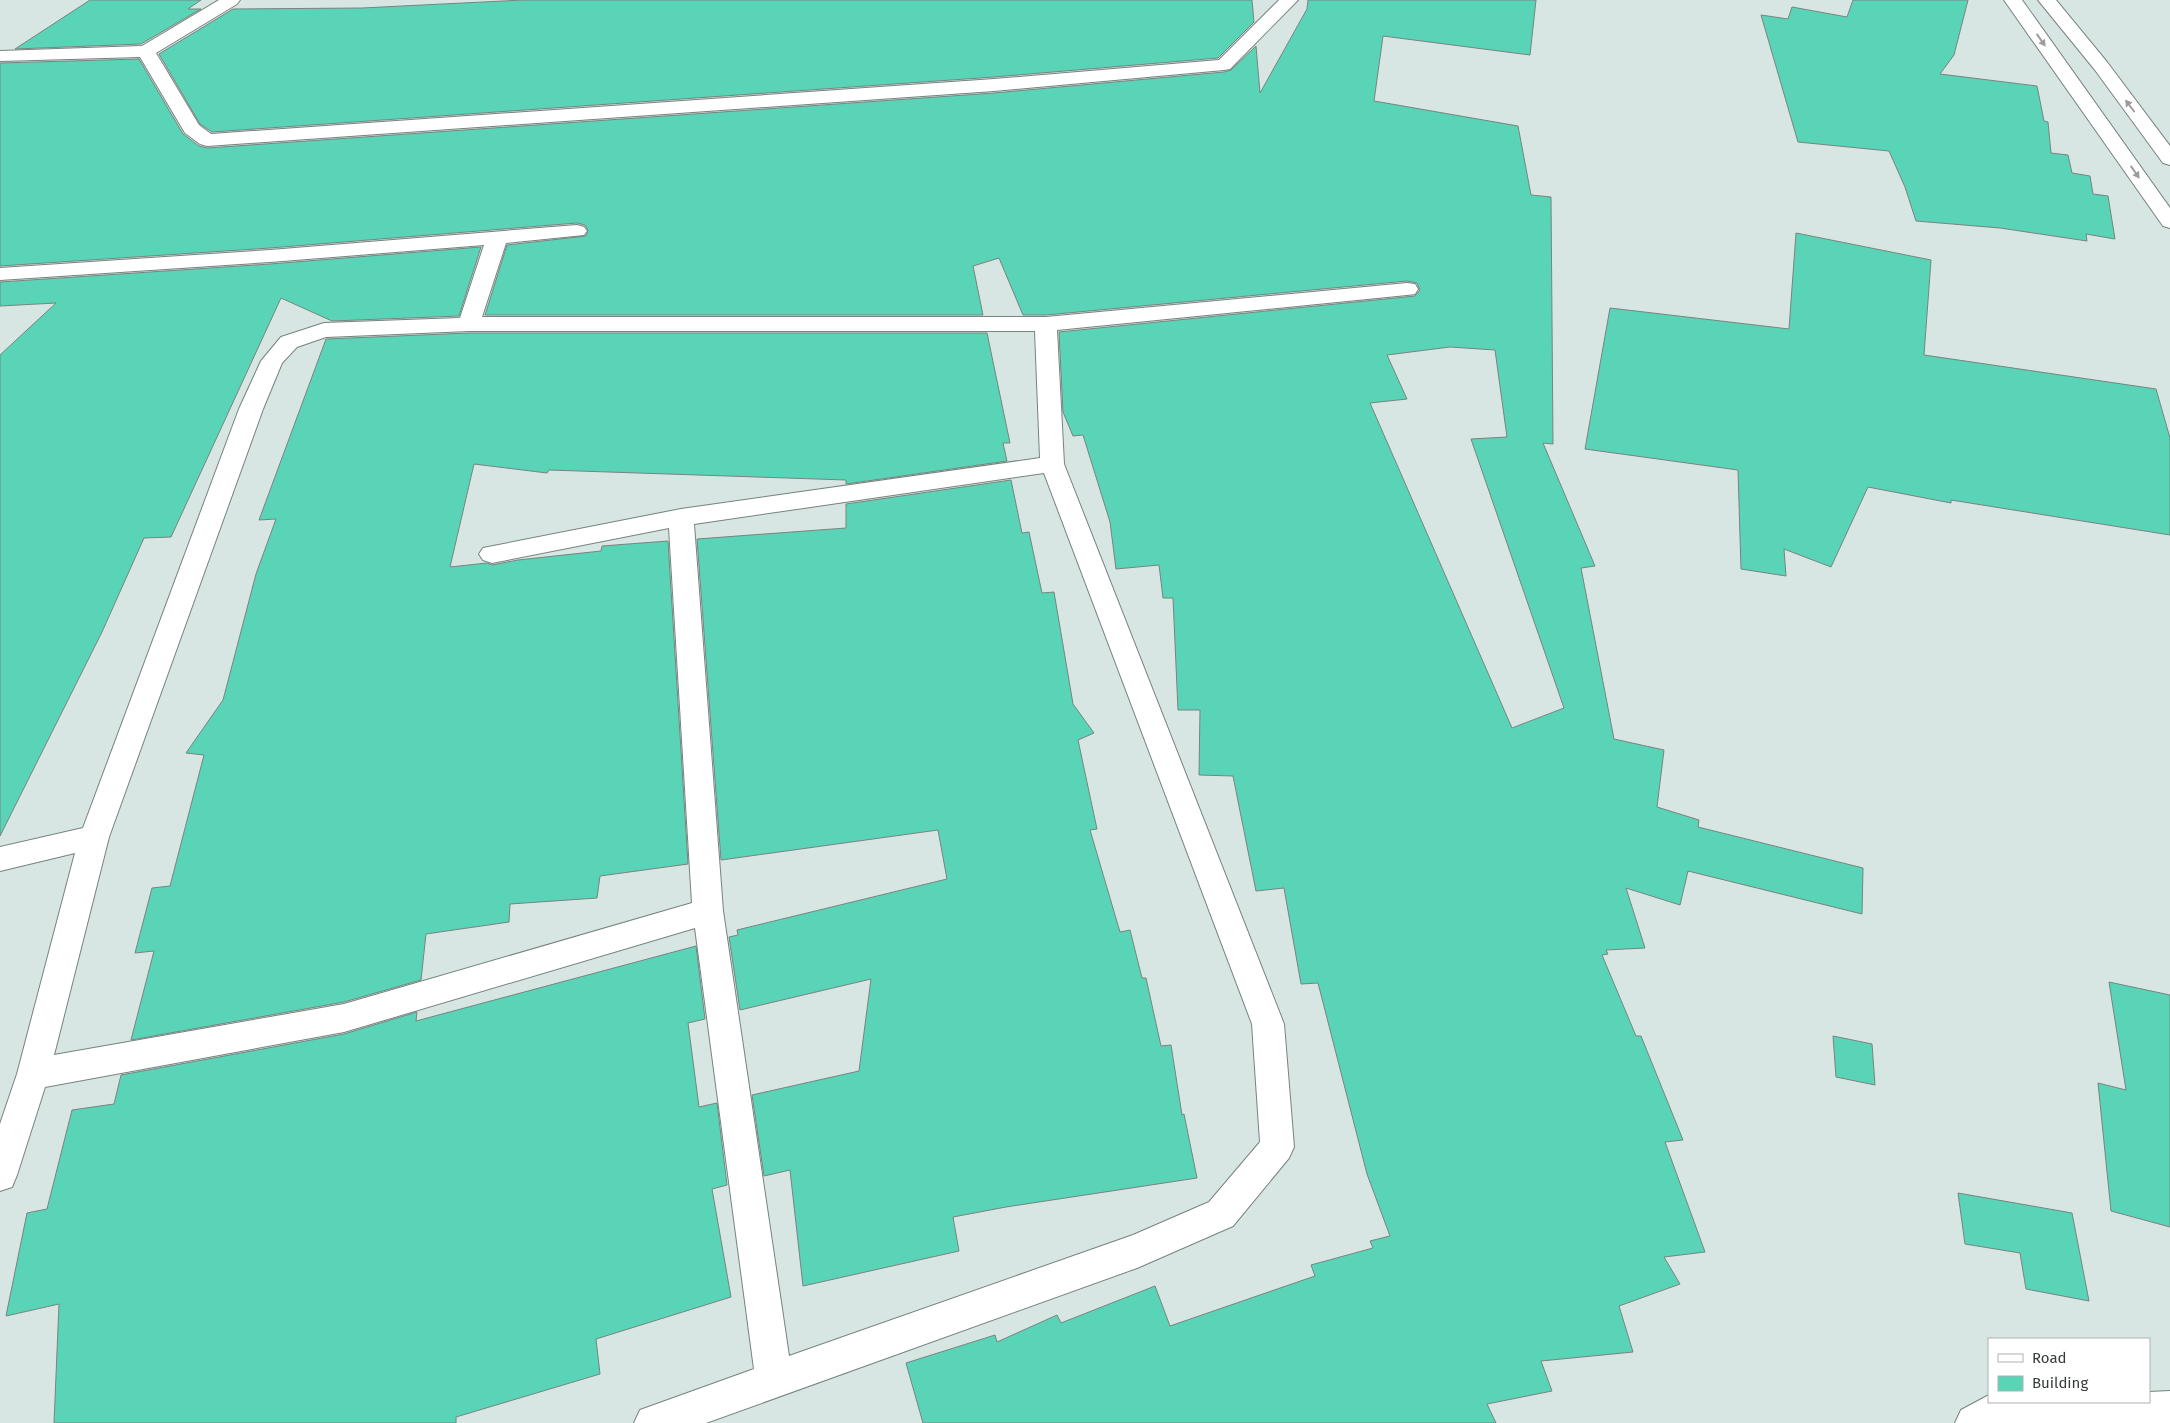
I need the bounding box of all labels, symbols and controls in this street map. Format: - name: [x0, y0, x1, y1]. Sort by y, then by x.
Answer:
- one-way arrow: [2036, 33, 2046, 47]
- one-way arrow: [2125, 100, 2136, 113]
- one-way arrow: [2130, 166, 2140, 179]
- legend: [1988, 1338, 2150, 1403]
- text: Road: [2032, 1349, 2067, 1367]
- text: Building: [2032, 1374, 2088, 1392]

